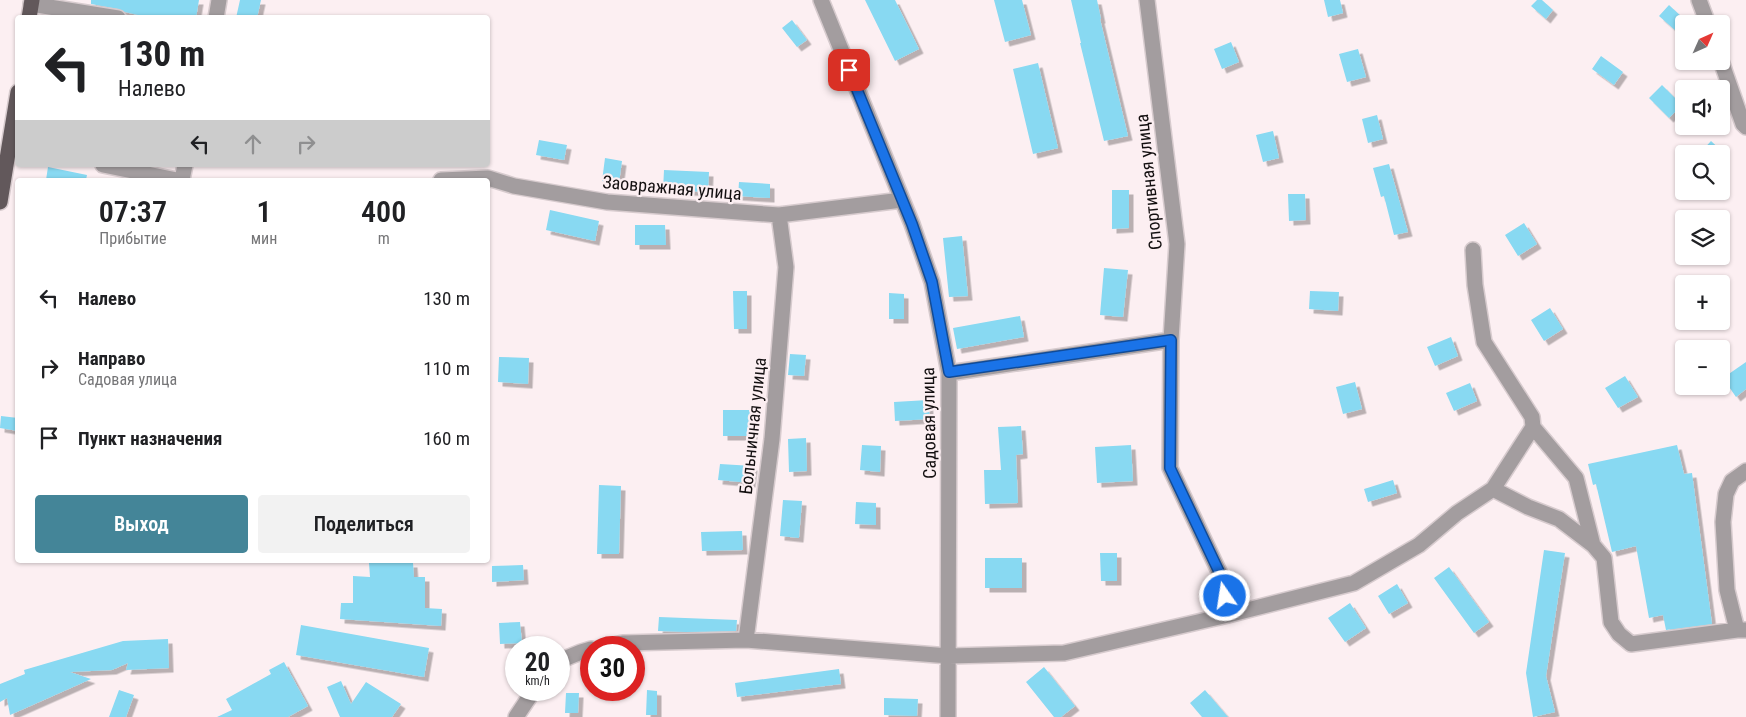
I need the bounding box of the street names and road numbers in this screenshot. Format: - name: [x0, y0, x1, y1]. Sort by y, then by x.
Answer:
- street label: Спортивная улица: [1131, 113, 1166, 251]
- street label: Заовражная улица: [602, 171, 742, 204]
- street label: Больничная улица: [735, 356, 770, 496]
- street label: Садовая улица: [917, 367, 940, 479]

